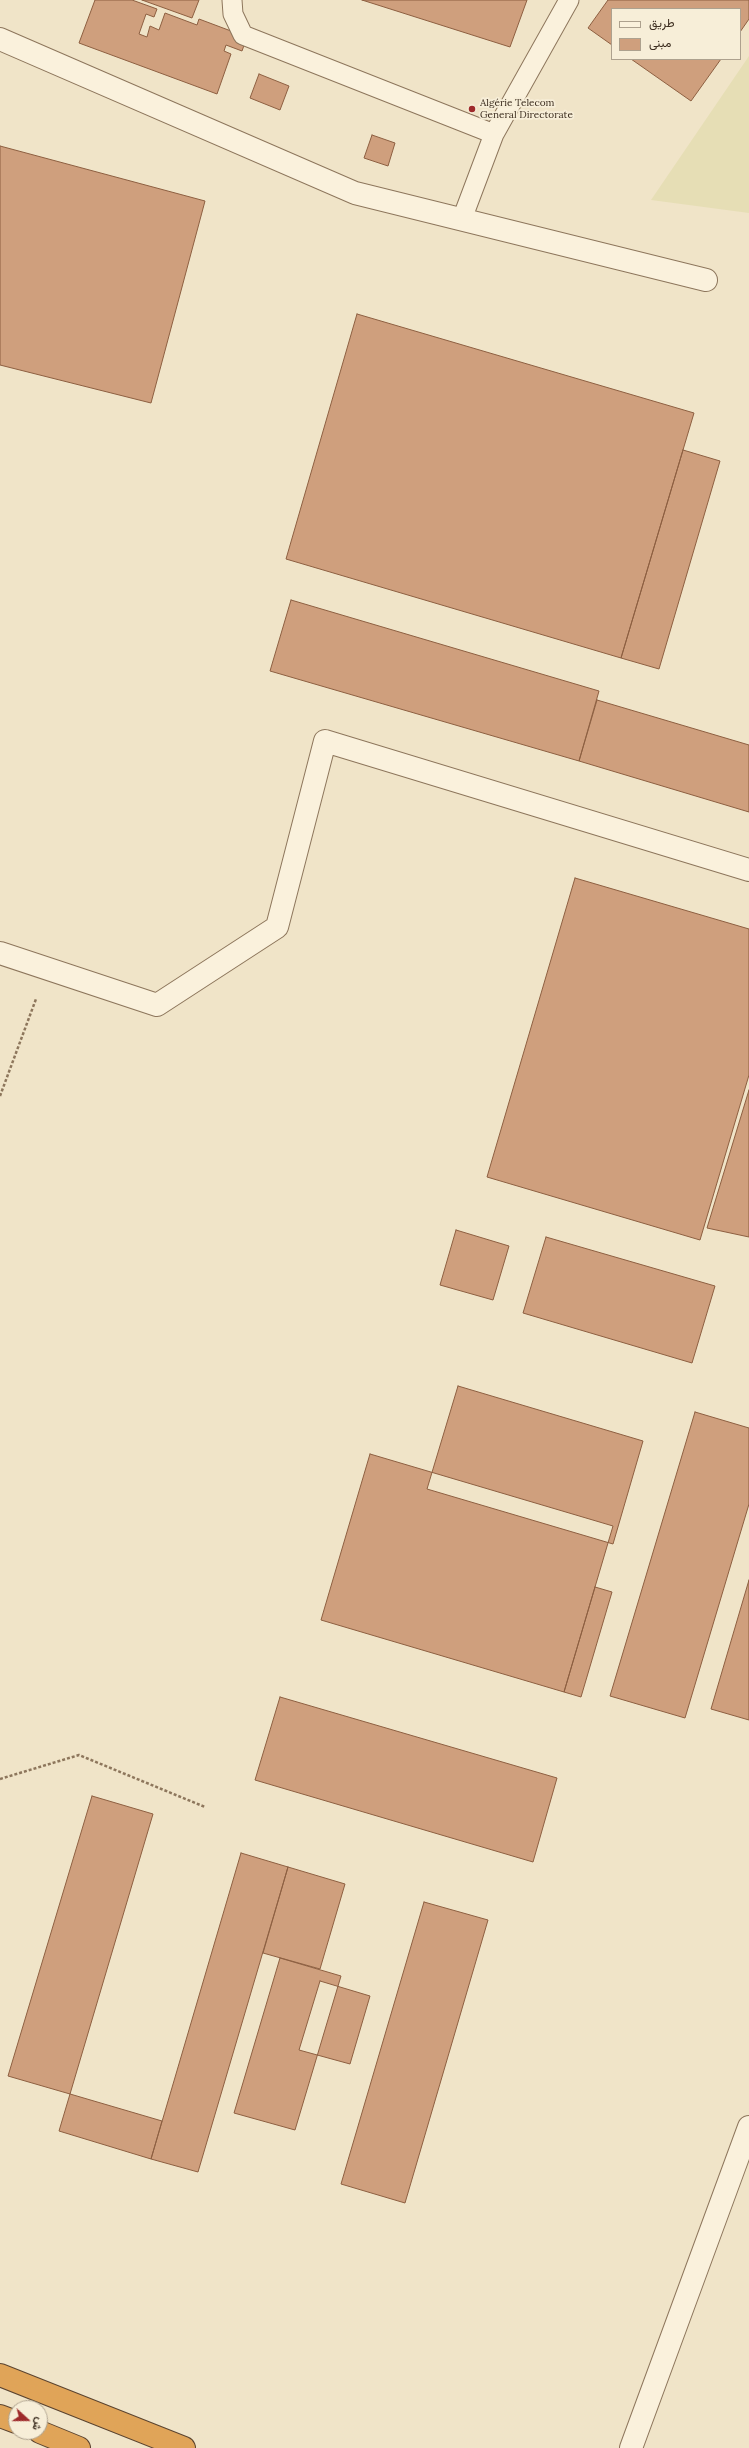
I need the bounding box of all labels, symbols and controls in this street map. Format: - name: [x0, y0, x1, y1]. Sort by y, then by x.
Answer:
- legend: [611, 8, 741, 60]
- text: طريق: [649, 15, 674, 30]
- text: مبنى: [649, 35, 671, 50]
- place label: Algérie Telecom General Directorate: [480, 97, 573, 120]
- marker: Algérie Telecom General Directorate: [467, 104, 477, 114]
- north arrow: [8, 2400, 48, 2440]
- text: ش: [29, 2415, 47, 2433]

